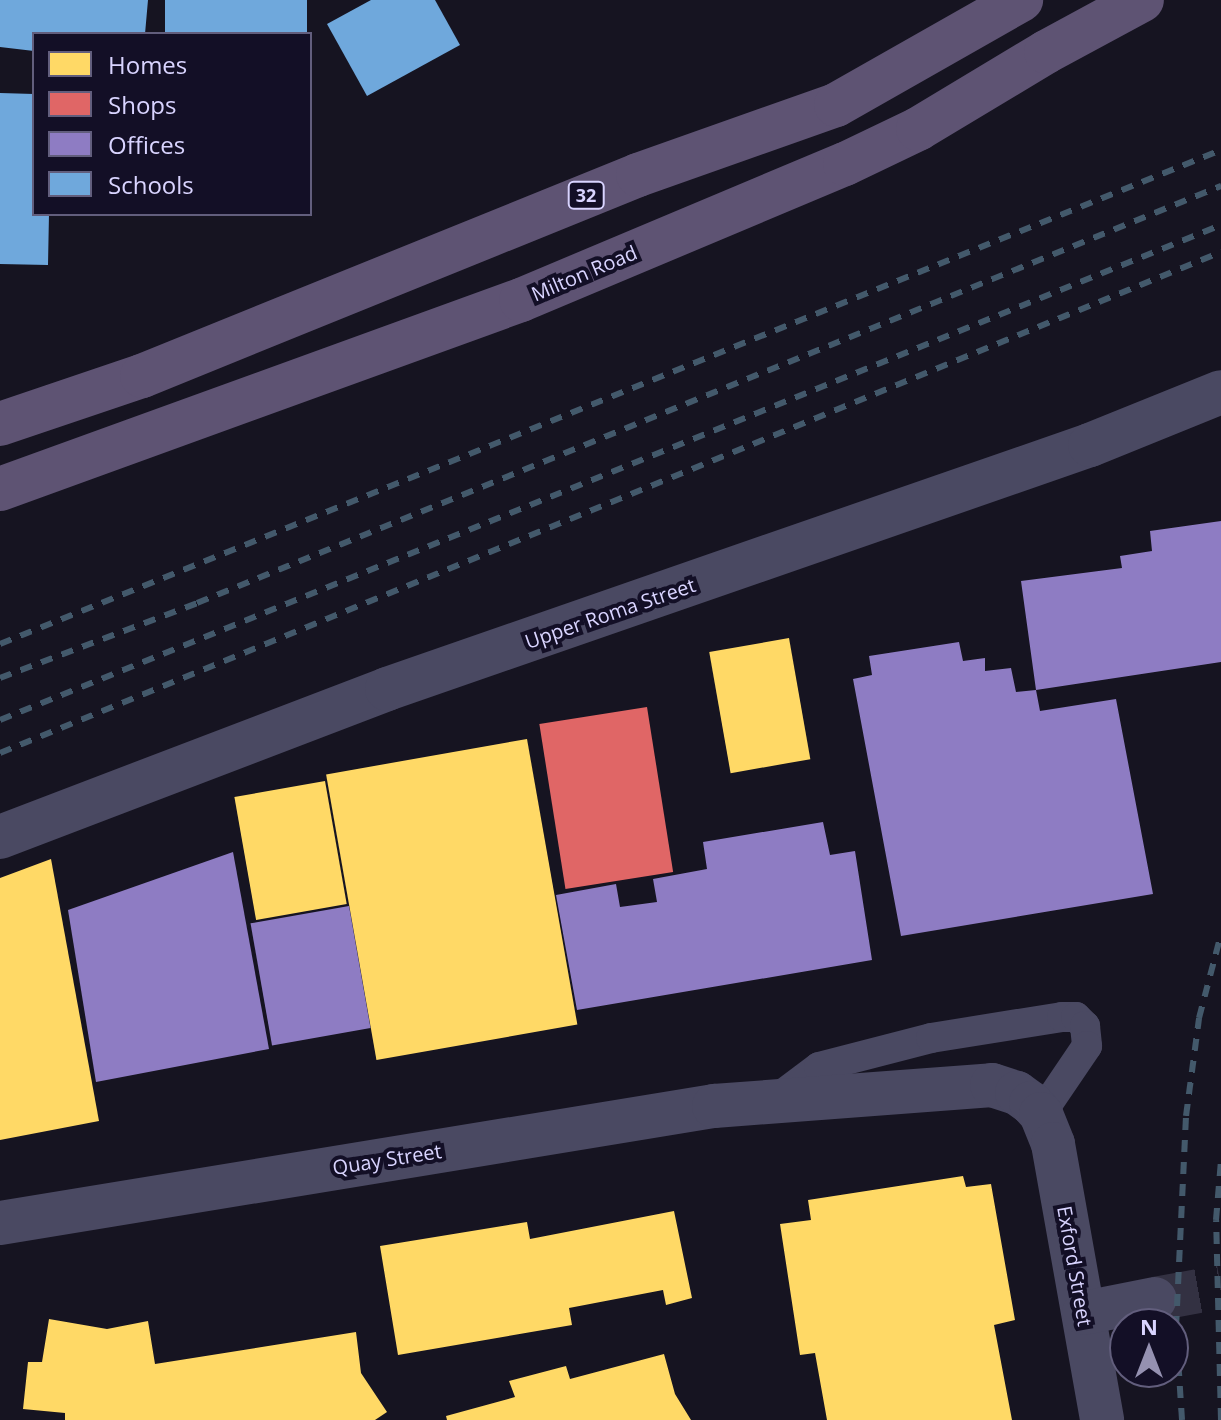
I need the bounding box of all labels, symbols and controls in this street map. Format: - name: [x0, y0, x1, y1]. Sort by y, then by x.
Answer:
- legend: [32, 32, 312, 216]
- text: Homes: [108, 48, 187, 81]
- text: Shops: [108, 88, 176, 121]
- text: Offices: [108, 128, 185, 161]
- text: Schools: [108, 168, 194, 201]
- road number: 32: [566, 181, 606, 209]
- street label: Milton Road: [528, 240, 640, 306]
- street label: Upper Roma Street: [522, 573, 698, 653]
- street label: Quay Street: [331, 1139, 443, 1179]
- street label: Exford Street: [1053, 1204, 1097, 1328]
- north arrow: [1109, 1308, 1189, 1388]
- text: N: [1140, 1311, 1158, 1341]

